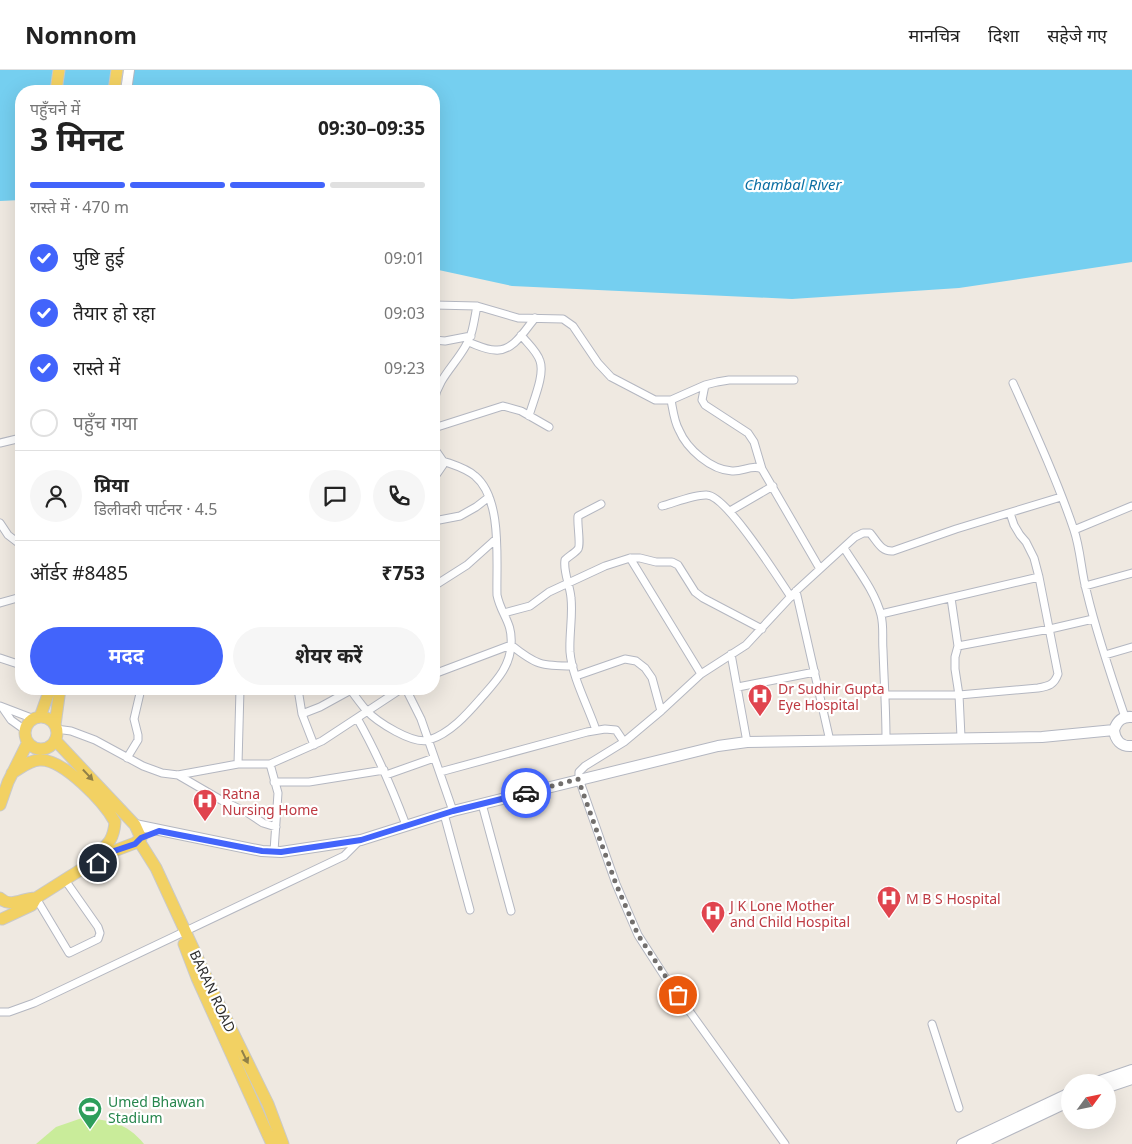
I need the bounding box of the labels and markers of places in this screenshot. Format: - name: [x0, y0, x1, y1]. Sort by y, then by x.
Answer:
- place label: Dr Sudhir Gupta Eye Hospital: [778, 679, 885, 714]
- hospital icon: Dr Sudhir Gupta Eye Hospital: [747, 683, 773, 717]
- place label: Ratna Nursing Home: [222, 784, 318, 819]
- hospital icon: Ratna Nursing Home: [192, 788, 218, 822]
- pin: [77, 842, 119, 884]
- hospital icon: M B S Hospital: [876, 885, 902, 919]
- place label: M B S Hospital: [906, 889, 1001, 908]
- place label: J K Lone Mother and Child Hospital: [728, 896, 850, 931]
- hospital icon: J K Lone Mother and Child Hospital: [700, 900, 726, 934]
- pin: [657, 974, 699, 1016]
- place label: Umed Bhawan Stadium: [108, 1092, 205, 1127]
- sports icon: Umed Bhawan Stadium: [77, 1096, 103, 1130]

